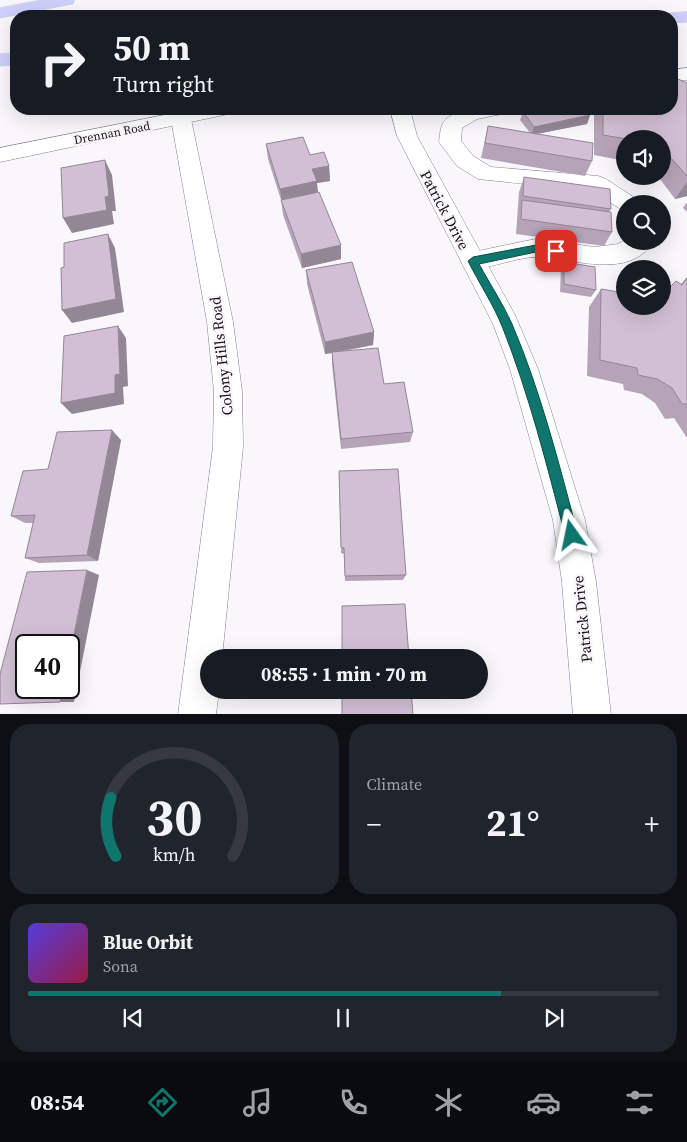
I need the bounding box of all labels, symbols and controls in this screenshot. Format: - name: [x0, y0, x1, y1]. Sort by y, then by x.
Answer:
- text: 50 m: [113, 24, 190, 72]
- icon: right: [30, 30, 95, 95]
- text: Turn right: [113, 69, 214, 99]
- street label: Drennan Road: [72, 118, 152, 148]
- map controls: [616, 130, 671, 315]
- button: sound: [616, 130, 671, 185]
- street label: Patrick Drive: [415, 167, 475, 254]
- button: search: [616, 195, 671, 250]
- pin: [535, 230, 577, 272]
- icon: arrive: [542, 237, 570, 265]
- button: layers: [616, 260, 671, 315]
- street label: Colony Hills Road: [204, 295, 238, 416]
- position arrow: [545, 508, 597, 560]
- street label: Patrick Drive: [567, 574, 597, 663]
- speed limit sign: 40: [15, 634, 80, 699]
- text: 08:55 · 1 min · 70 m: [261, 661, 427, 687]
- text: Climate: [367, 773, 422, 795]
- text: 30: [146, 781, 202, 852]
- text: 21°: [486, 797, 540, 849]
- text: −: [367, 805, 381, 843]
- text: +: [644, 805, 659, 843]
- text: km/h: [153, 842, 196, 867]
- text: Blue Orbit: [103, 929, 193, 955]
- text: Sona: [103, 955, 138, 977]
- icon: previous: [119, 1004, 147, 1032]
- icon: pause: [329, 1004, 357, 1032]
- icon: next: [540, 1004, 568, 1032]
- icon: directions: [145, 1085, 180, 1120]
- icon: music: [240, 1085, 275, 1120]
- icon: phone: [336, 1085, 371, 1120]
- icon: climate: [431, 1085, 466, 1120]
- icon: car: [526, 1085, 561, 1120]
- icon: filters: [622, 1085, 657, 1120]
- text: 08:54: [30, 1087, 84, 1117]

